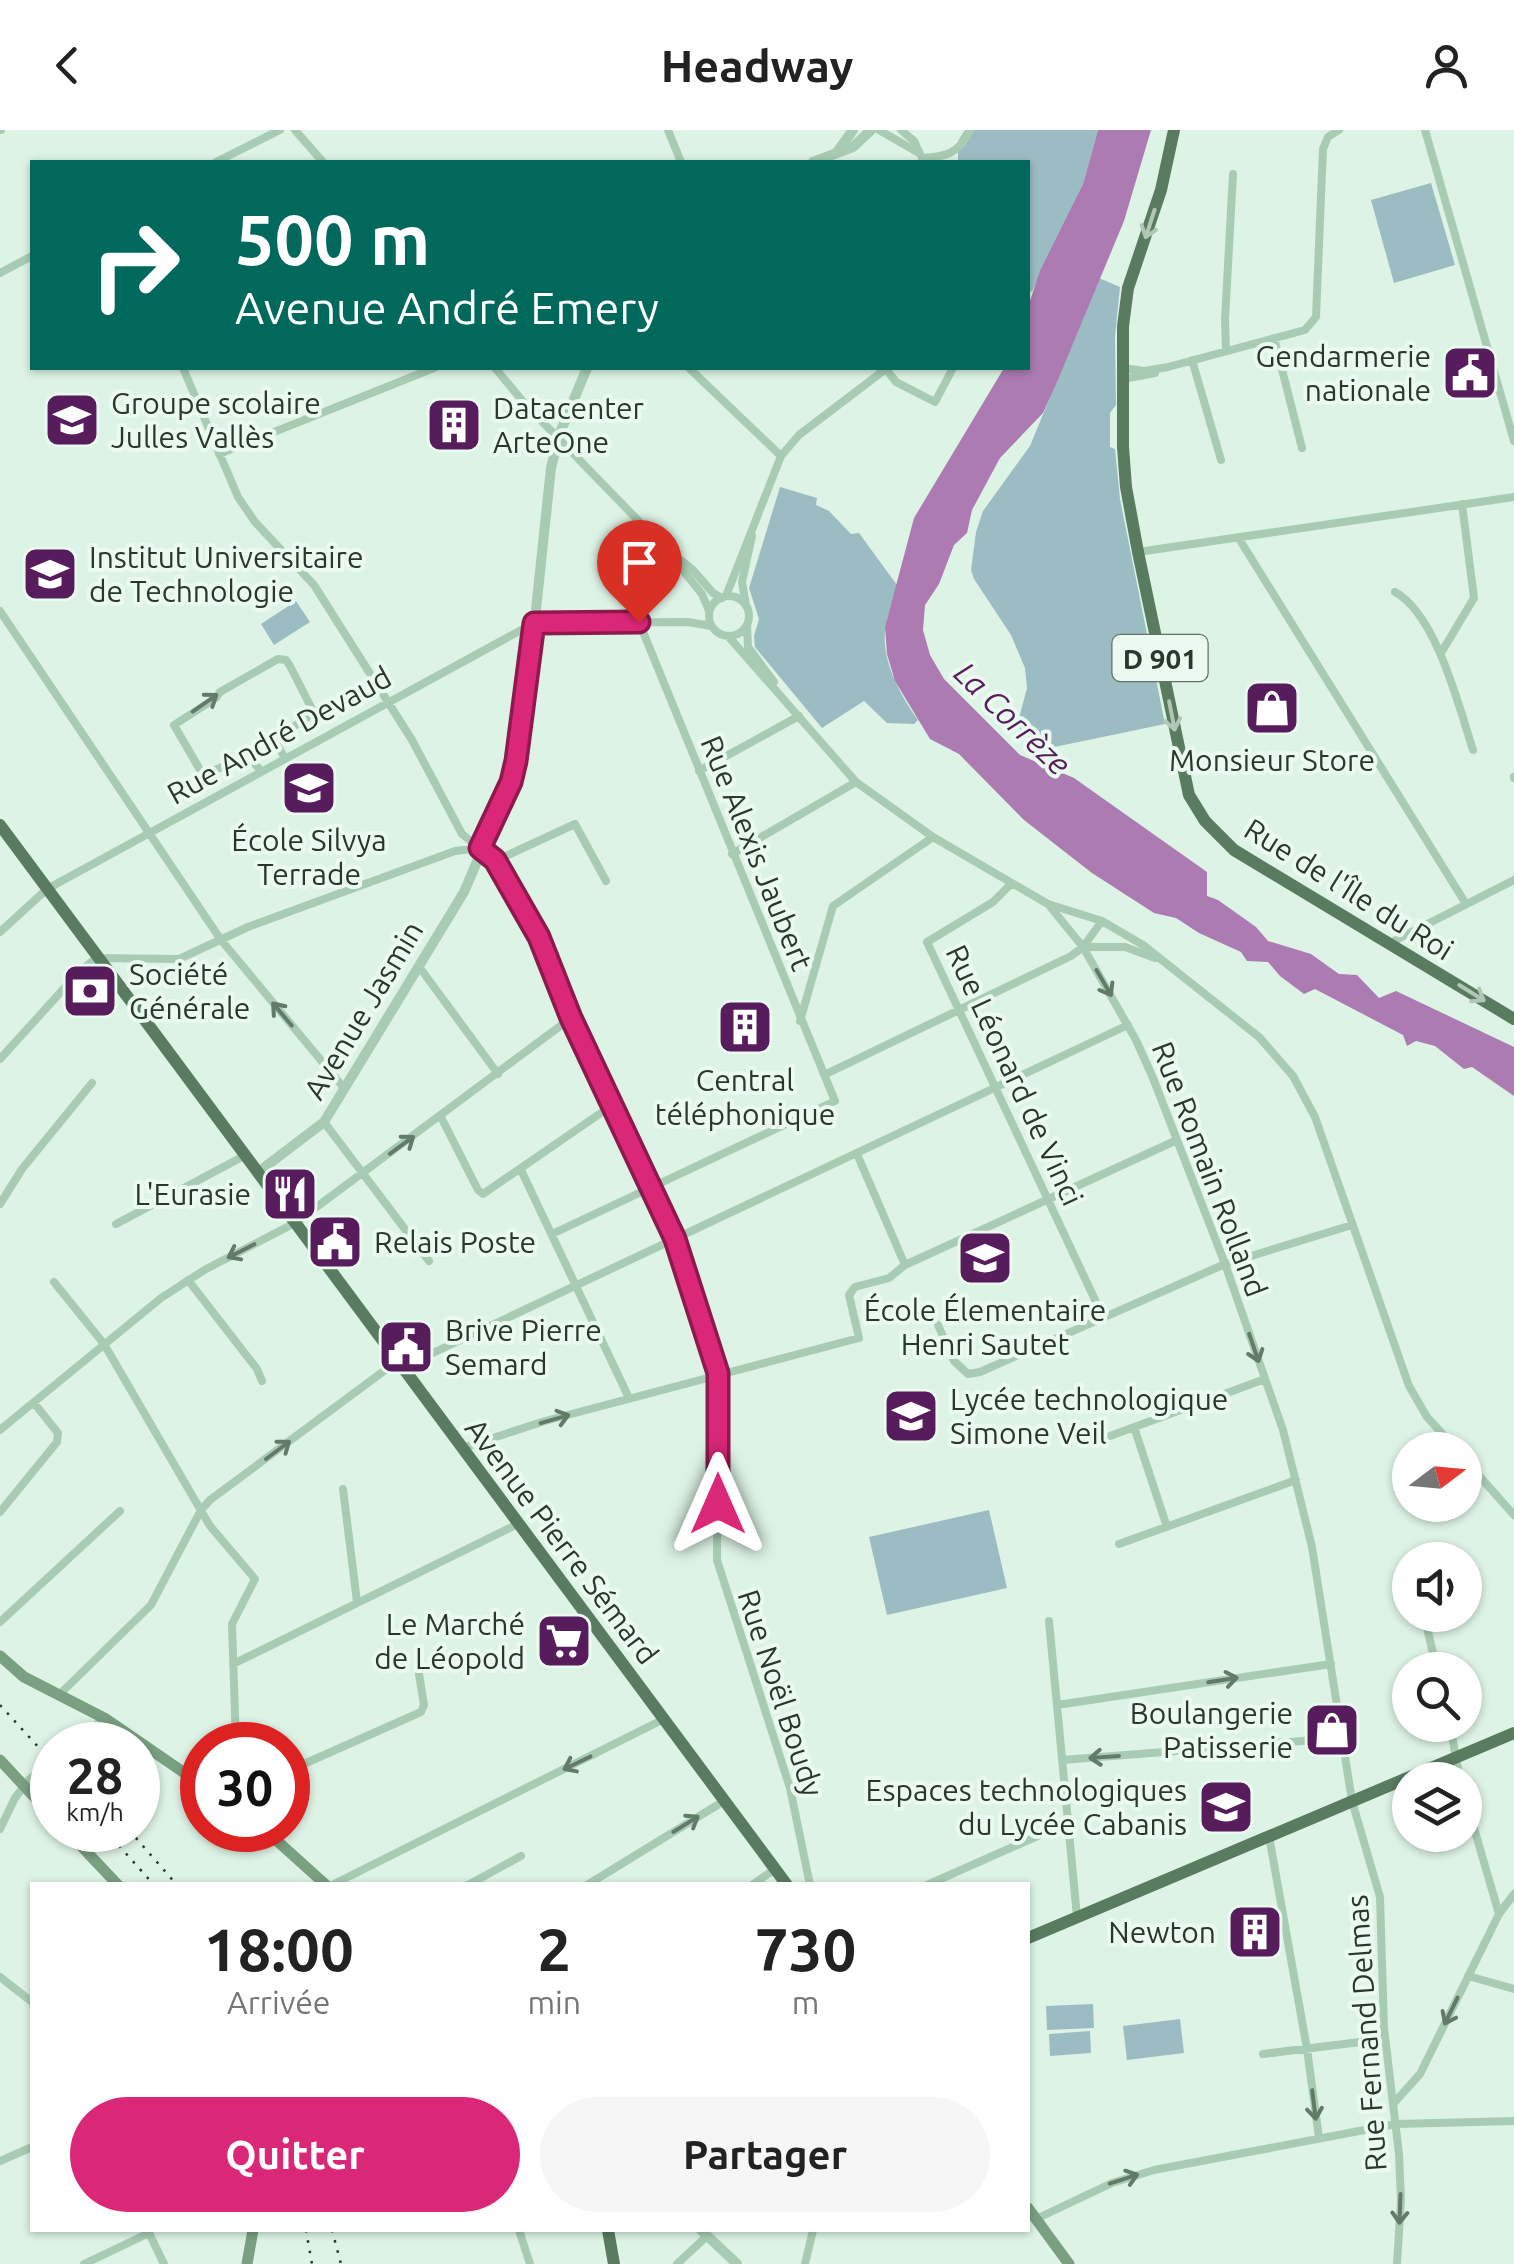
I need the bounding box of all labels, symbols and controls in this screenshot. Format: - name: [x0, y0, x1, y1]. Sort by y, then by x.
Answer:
- icon: back: [40, 38, 95, 93]
- icon: person: [1419, 38, 1474, 93]
- text: Headway: [661, 40, 853, 91]
- icon: right: [70, 200, 200, 330]
- text: 500 m: [235, 200, 430, 278]
- one-way arrow: [1139, 208, 1157, 240]
- text: Avenue André Emery: [235, 282, 659, 333]
- place label: Gendarmerie nationale: [1255, 339, 1431, 407]
- public building icon: Gendarmerie nationale: [1440, 343, 1500, 403]
- place label: Groupe scolaire Julles Vallès: [111, 386, 321, 454]
- school or university icon: Groupe scolaire Julles Vallès: [42, 390, 102, 450]
- place label: Datacenter ArteOne: [493, 391, 645, 459]
- building icon: Datacenter ArteOne: [424, 395, 484, 455]
- pin: [597, 520, 682, 623]
- icon: arrive: [612, 535, 667, 590]
- place label: Institut Universitaire de Technologie: [89, 540, 364, 608]
- school or university icon: Institut Universitaire de Technologie: [20, 544, 80, 604]
- road number: D 901: [1112, 635, 1208, 681]
- water label: La Corrèze: [948, 654, 1078, 782]
- street label: Rue André Devaud: [161, 659, 397, 811]
- shop icon: Monsieur Store: [1242, 678, 1302, 738]
- one-way arrow: [191, 693, 218, 714]
- one-way arrow: [1163, 699, 1182, 731]
- street label: Rue Alexis Jaubert: [694, 731, 820, 975]
- place label: Monsieur Store: [1169, 743, 1375, 777]
- school or university icon: École Silvya Terrade: [279, 758, 339, 818]
- street label: Rue de l'Île du Roi: [1239, 811, 1459, 967]
- place label: École Silvya Terrade: [231, 822, 387, 891]
- street label: Avenue Jasmin: [297, 915, 429, 1105]
- street label: Rue Léonard de Vinci: [940, 939, 1090, 1211]
- place label: Société Générale: [129, 957, 250, 1025]
- bank icon: Société Générale: [60, 961, 120, 1021]
- one-way arrow: [1094, 969, 1114, 997]
- one-way arrow: [1457, 983, 1485, 1003]
- building icon: Central téléphonique: [715, 997, 775, 1057]
- one-way arrow: [271, 1001, 293, 1027]
- street label: Rue Romain Rolland: [1146, 1037, 1274, 1301]
- place label: Central téléphonique: [655, 1063, 835, 1131]
- one-way arrow: [388, 1135, 416, 1156]
- restaurant icon: L'Eurasie: [260, 1164, 320, 1224]
- place label: L'Eurasie: [134, 1177, 251, 1211]
- public building icon: Relais Poste: [305, 1212, 365, 1272]
- place label: Relais Poste: [374, 1225, 536, 1259]
- school or university icon: École Élementaire Henri Sautet: [955, 1228, 1015, 1288]
- one-way arrow: [227, 1242, 257, 1261]
- place label: École Élementaire Henri Sautet: [864, 1292, 1106, 1361]
- place label: Brive Pierre Semard: [445, 1313, 602, 1381]
- public building icon: Brive Pierre Semard: [376, 1317, 436, 1377]
- one-way arrow: [1246, 1331, 1264, 1362]
- place label: Lycée technologique Simone Veil: [950, 1382, 1228, 1450]
- school or university icon: Lycée technologique Simone Veil: [881, 1386, 941, 1446]
- one-way arrow: [538, 1408, 570, 1427]
- street label: Avenue Pierre Sémard: [459, 1412, 665, 1670]
- north arrow: [1392, 1432, 1482, 1522]
- map controls: [1392, 1432, 1482, 1852]
- one-way arrow: [264, 1440, 291, 1461]
- position arrow: [666, 1452, 770, 1556]
- button: sound: [1392, 1542, 1482, 1632]
- street label: Rue Noël Boudy: [732, 1585, 830, 1801]
- place label: Le Marché de Léopold: [374, 1607, 525, 1675]
- supermarket icon: Le Marché de Léopold: [534, 1611, 594, 1671]
- button: search: [1392, 1652, 1482, 1742]
- one-way arrow: [1206, 1671, 1239, 1689]
- place label: Boulangerie Patisserie: [1130, 1696, 1293, 1764]
- shop icon: Boulangerie Patisserie: [1302, 1700, 1362, 1760]
- speed limit sign: 30: [180, 1722, 310, 1852]
- text: 28: [67, 1747, 123, 1803]
- one-way arrow: [1089, 1747, 1121, 1766]
- one-way arrow: [562, 1754, 592, 1773]
- button: layers: [1392, 1762, 1482, 1852]
- place label: Espaces technologiques du Lycée Cabanis: [866, 1773, 1187, 1841]
- school or university icon: Espaces technologiques du Lycée Cabanis: [1196, 1777, 1256, 1837]
- text: km/h: [66, 1798, 124, 1826]
- one-way arrow: [671, 1814, 700, 1835]
- street label: Rue Fernand Delmas: [1339, 1894, 1393, 2172]
- building icon: Newton: [1225, 1902, 1285, 1962]
- text: 18:00: [204, 1915, 354, 1982]
- text: 2: [537, 1915, 571, 1982]
- text: 730: [755, 1915, 856, 1982]
- place label: Newton: [1108, 1915, 1216, 1949]
- text: Arrivée: [227, 1984, 331, 2020]
- text: min: [527, 1984, 581, 2020]
- text: m: [792, 1984, 819, 2020]
- one-way arrow: [1441, 1995, 1460, 2025]
- one-way arrow: [1305, 2088, 1324, 2120]
- button: Quitter: [70, 2097, 520, 2212]
- button: Partager: [540, 2097, 990, 2212]
- one-way arrow: [1108, 2169, 1140, 2187]
- one-way arrow: [1390, 2192, 1409, 2224]

